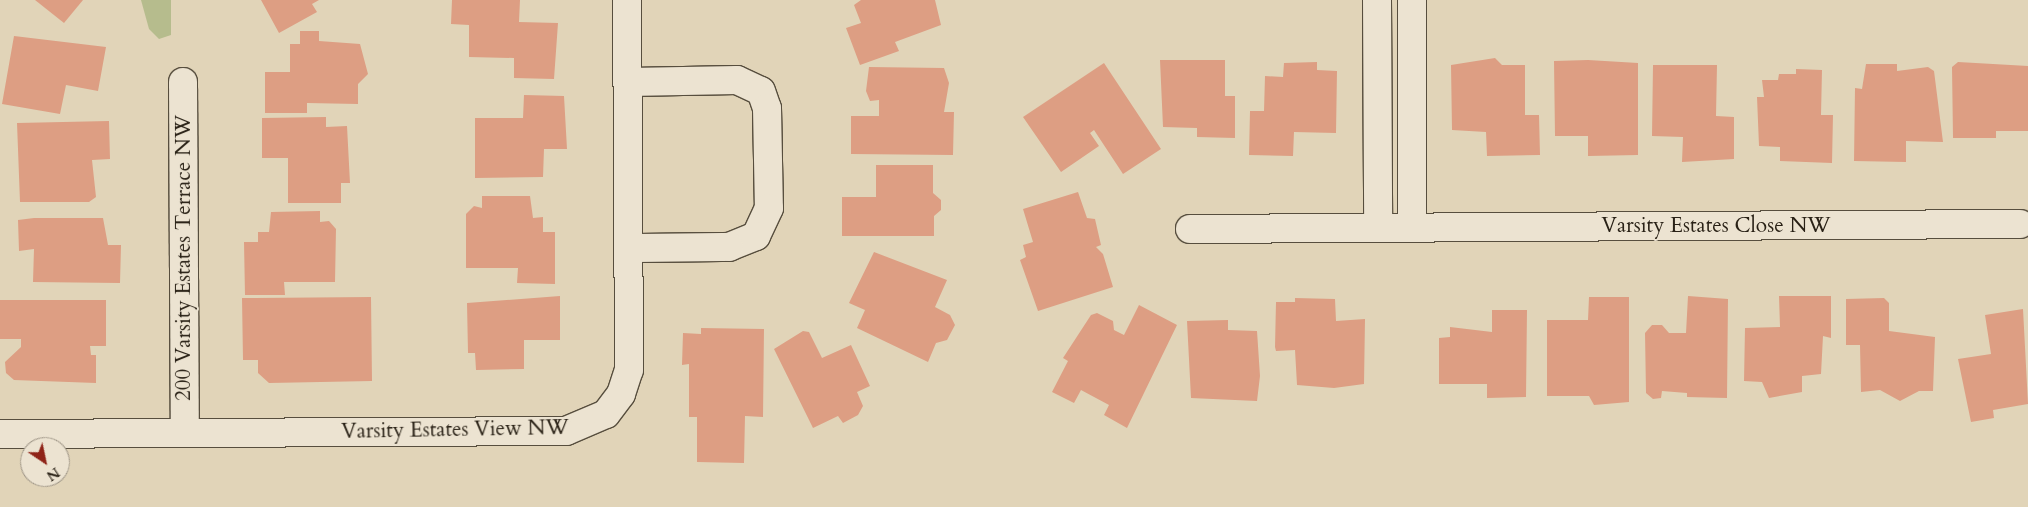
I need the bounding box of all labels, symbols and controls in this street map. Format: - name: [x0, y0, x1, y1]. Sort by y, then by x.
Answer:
- street label: 200 Varsity Estates Terrace NW: [171, 115, 197, 401]
- street label: Varsity Estates Close NW: [1601, 213, 1831, 239]
- street label: Varsity Estates View NW: [341, 415, 569, 445]
- north arrow: [20, 437, 70, 487]
- text: N: [43, 463, 63, 485]

